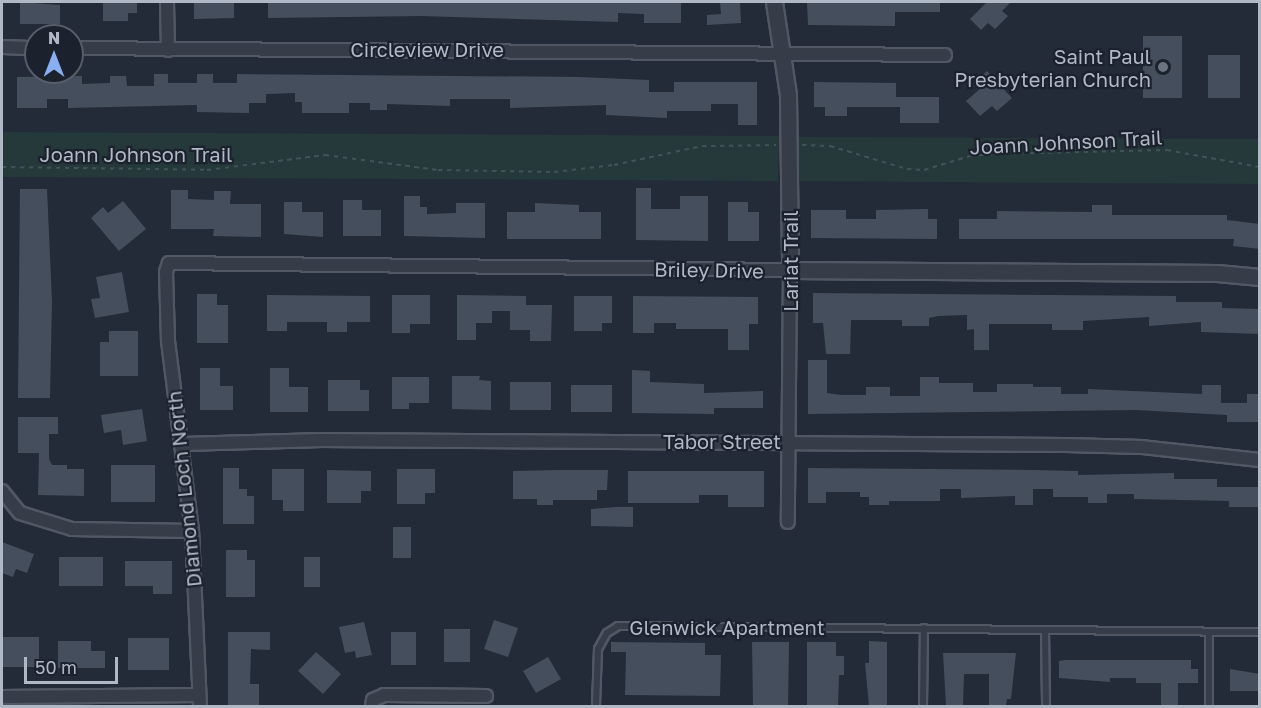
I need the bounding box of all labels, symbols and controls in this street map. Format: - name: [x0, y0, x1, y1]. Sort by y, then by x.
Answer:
- north arrow: [24, 24, 84, 84]
- text: N: [48, 28, 60, 48]
- street label: Circleview Drive: [350, 37, 504, 61]
- place label: Saint Paul Presbyterian Church: [954, 44, 1151, 91]
- marker: Saint Paul Presbyterian Church: [1156, 60, 1170, 74]
- street label: Joann Johnson Trail: [969, 125, 1163, 159]
- street label: Joann Johnson Trail: [40, 142, 232, 166]
- street label: Lariat Trail: [778, 210, 802, 312]
- street label: Briley Drive: [654, 257, 764, 283]
- street label: Diamond Loch North: [162, 390, 206, 588]
- street label: Tabor Street: [663, 429, 781, 453]
- street label: Glenwick Apartment: [629, 615, 825, 639]
- scale bar: [27, 645, 122, 683]
- text: 50 m: [35, 656, 77, 678]

